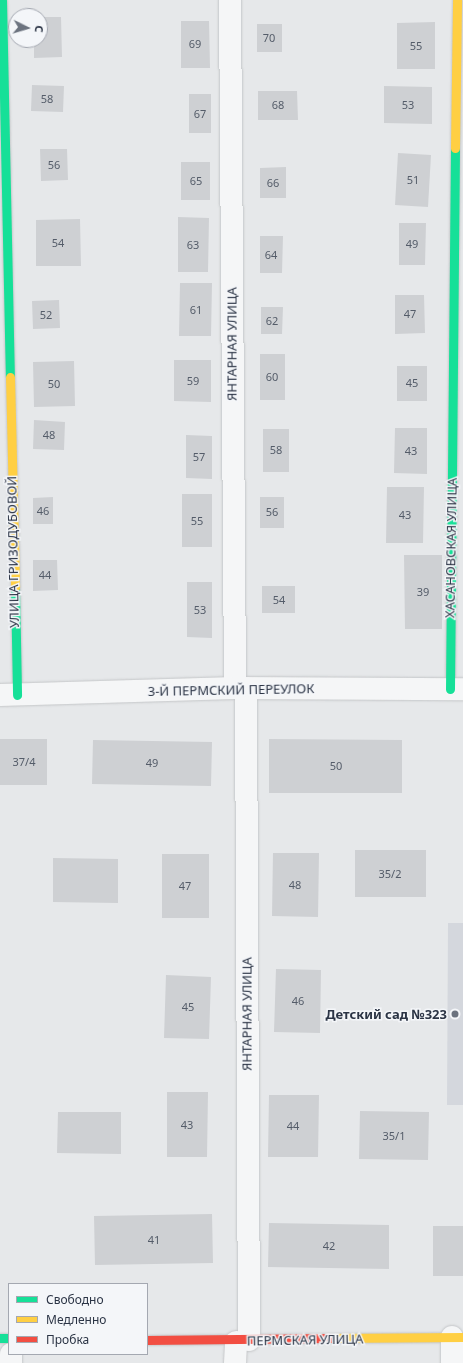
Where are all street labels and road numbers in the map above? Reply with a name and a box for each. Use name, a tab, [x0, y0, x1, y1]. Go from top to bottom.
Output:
street label: ЯНТАРНАЯ УЛИЦА	[224, 287, 240, 401]
street label: УЛИЦА ГРИЗОДУБОВОЙ	[4, 476, 22, 628]
street label: ХАСАНОВСКАЯ УЛИЦА	[442, 478, 460, 618]
street label: 3-Й ПЕРМСКИЙ ПЕРЕУЛОК	[148, 681, 314, 699]
street label: ЯНТАРНАЯ УЛИЦА	[239, 957, 255, 1071]
street label: ПЕРМСКАЯ УЛИЦА	[247, 1331, 363, 1349]

